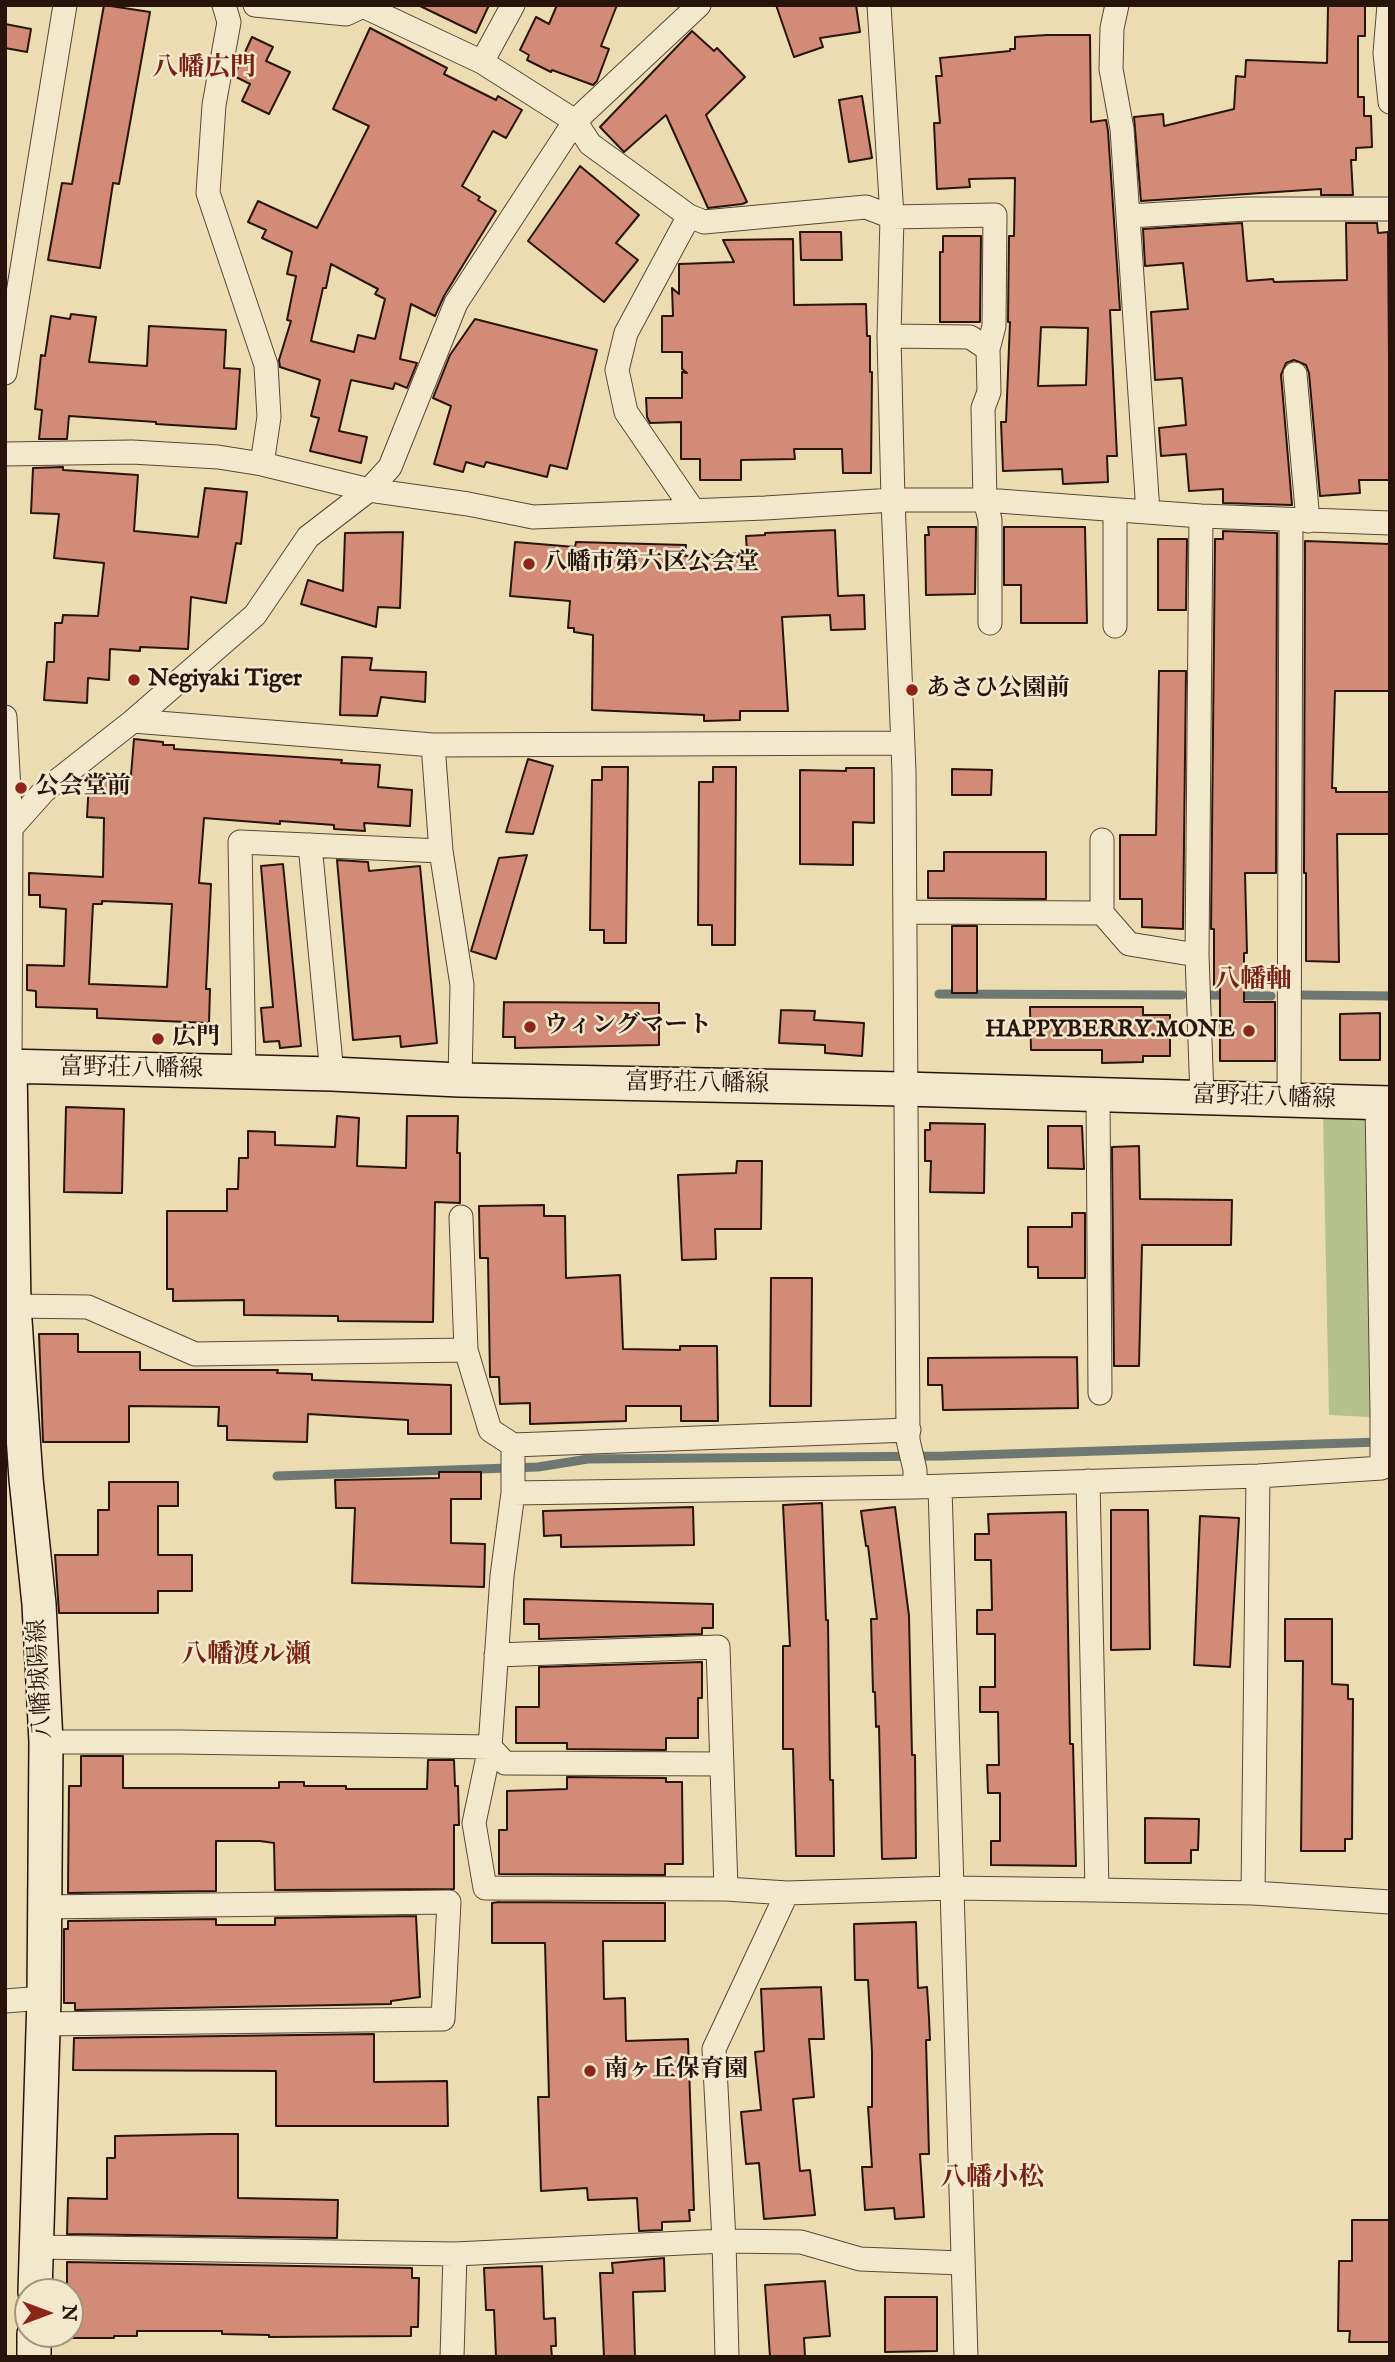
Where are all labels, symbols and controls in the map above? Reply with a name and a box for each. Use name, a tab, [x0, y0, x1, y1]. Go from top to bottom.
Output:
district label: 八幡広門	[152, 54, 256, 86]
place label: 八幡市第六区公会堂	[543, 550, 759, 578]
marker: 八幡市第六区公会堂	[521, 556, 537, 572]
place label: Negiyaki Tiger	[148, 666, 302, 694]
marker: Negiyaki Tiger	[126, 672, 142, 688]
place label: あさひ公園前	[926, 676, 1070, 704]
marker: あさひ公園前	[904, 682, 920, 698]
place label: 公会堂前	[35, 774, 131, 802]
marker: 公会堂前	[13, 780, 29, 796]
district label: 八幡軸	[1214, 966, 1292, 998]
place label: ウィングマート	[544, 1013, 712, 1041]
place label: HAPPYBERRY.MONE	[985, 1017, 1235, 1045]
marker: ウィングマート	[522, 1019, 538, 1035]
marker: HAPPYBERRY.MONE	[1241, 1023, 1257, 1039]
place label: 広門	[172, 1025, 220, 1053]
marker: 広門	[150, 1031, 166, 1047]
street label: 富野荘八幡線	[59, 1054, 203, 1086]
street label: 富野荘八幡線	[625, 1069, 769, 1101]
street label: 富野荘八幡線	[1192, 1082, 1336, 1116]
street label: 八幡城陽線	[24, 1618, 60, 1740]
district label: 八幡渡ル瀬	[181, 1641, 311, 1673]
place label: 南ヶ丘保育園	[604, 2057, 748, 2085]
marker: 南ヶ丘保育園	[582, 2063, 598, 2079]
district label: 八幡小松	[940, 2164, 1044, 2196]
north arrow	[14, 2278, 84, 2348]
text: N	[56, 2305, 80, 2321]

